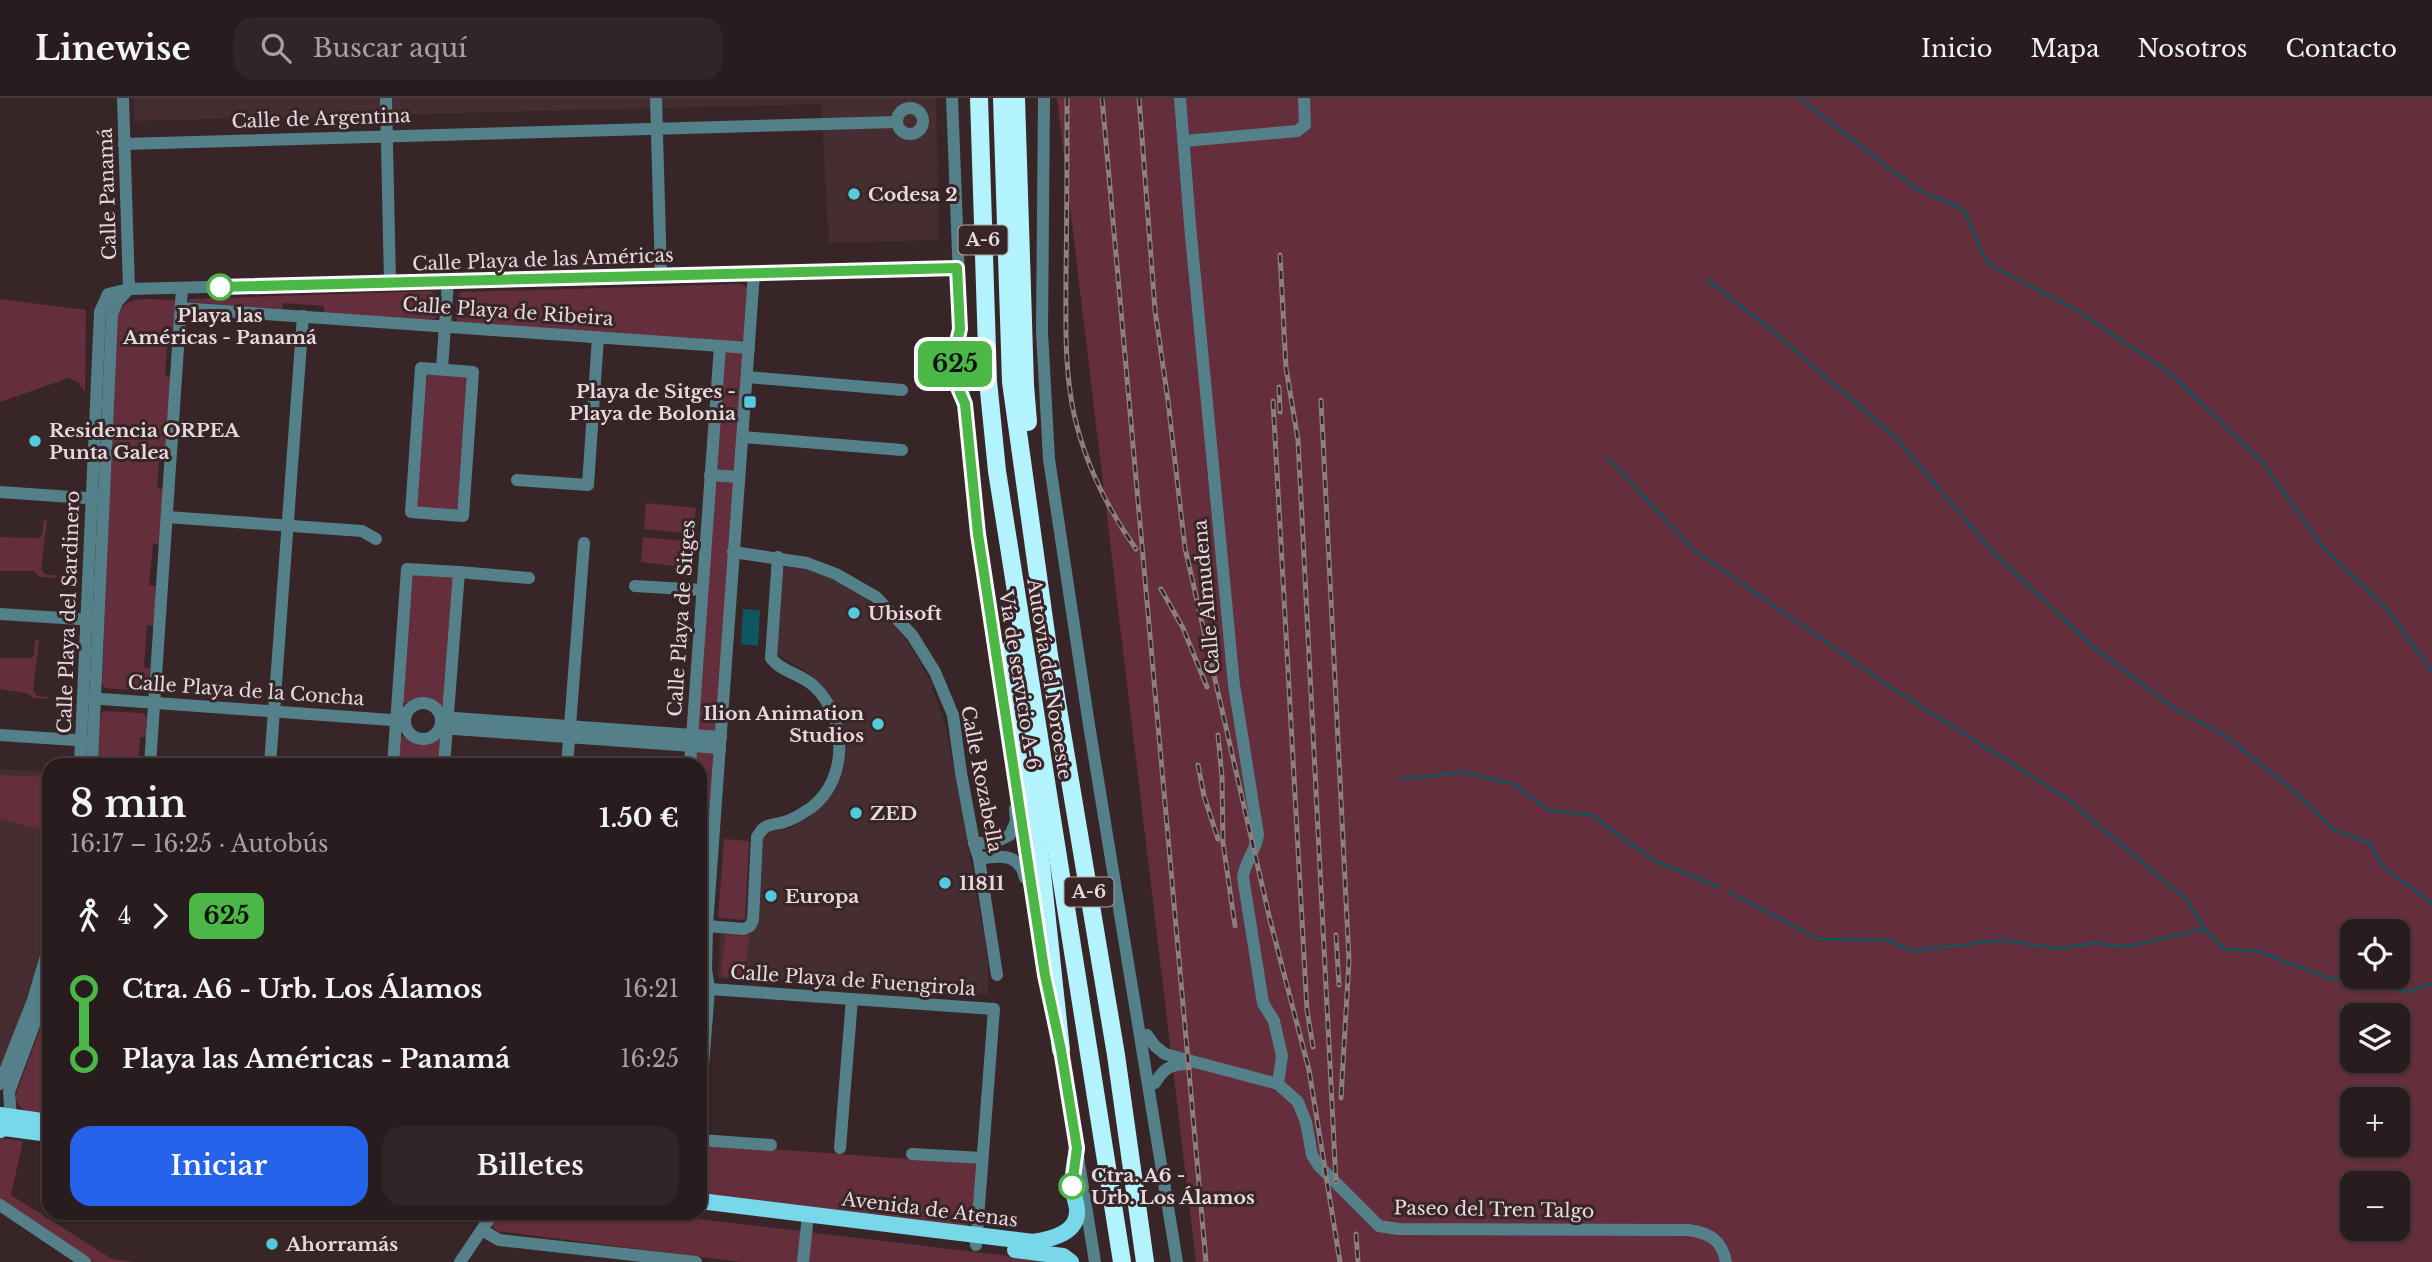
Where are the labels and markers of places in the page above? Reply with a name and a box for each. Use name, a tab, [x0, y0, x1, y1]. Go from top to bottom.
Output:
place label: Codesa 2	[868, 183, 958, 206]
marker: Codesa 2	[846, 186, 862, 202]
marker: Playa las Américas - Panamá	[207, 274, 233, 300]
place label: Playa las Américas - Panamá	[122, 304, 317, 349]
place label: Playa de Sitges - Playa de Bolonia	[569, 380, 736, 425]
marker: Playa de Sitges - Playa de Bolonia	[742, 394, 758, 410]
place label: Residencia ORPEA Punta Galea	[49, 419, 240, 464]
marker: Residencia ORPEA Punta Galea	[27, 433, 43, 449]
place label: Ubisoft	[868, 602, 943, 625]
marker: Ubisoft	[846, 605, 862, 621]
place label: Ilion Animation Studios	[703, 702, 864, 747]
marker: Ilion Animation Studios	[870, 716, 886, 732]
place label: ZED	[870, 802, 917, 825]
marker: ZED	[848, 805, 864, 821]
place label: 11811	[959, 872, 1004, 895]
marker: 11811	[937, 875, 953, 891]
place label: Europa	[785, 885, 859, 908]
marker: Europa	[763, 888, 779, 904]
place label: Ctra. A6 - Urb. Los Álamos	[1091, 1164, 1255, 1209]
marker: Ctra. A6 - Urb. Los Álamos	[1059, 1173, 1085, 1199]
place label: Ahorramás	[285, 1233, 398, 1256]
marker: Ahorramás	[264, 1236, 280, 1252]

